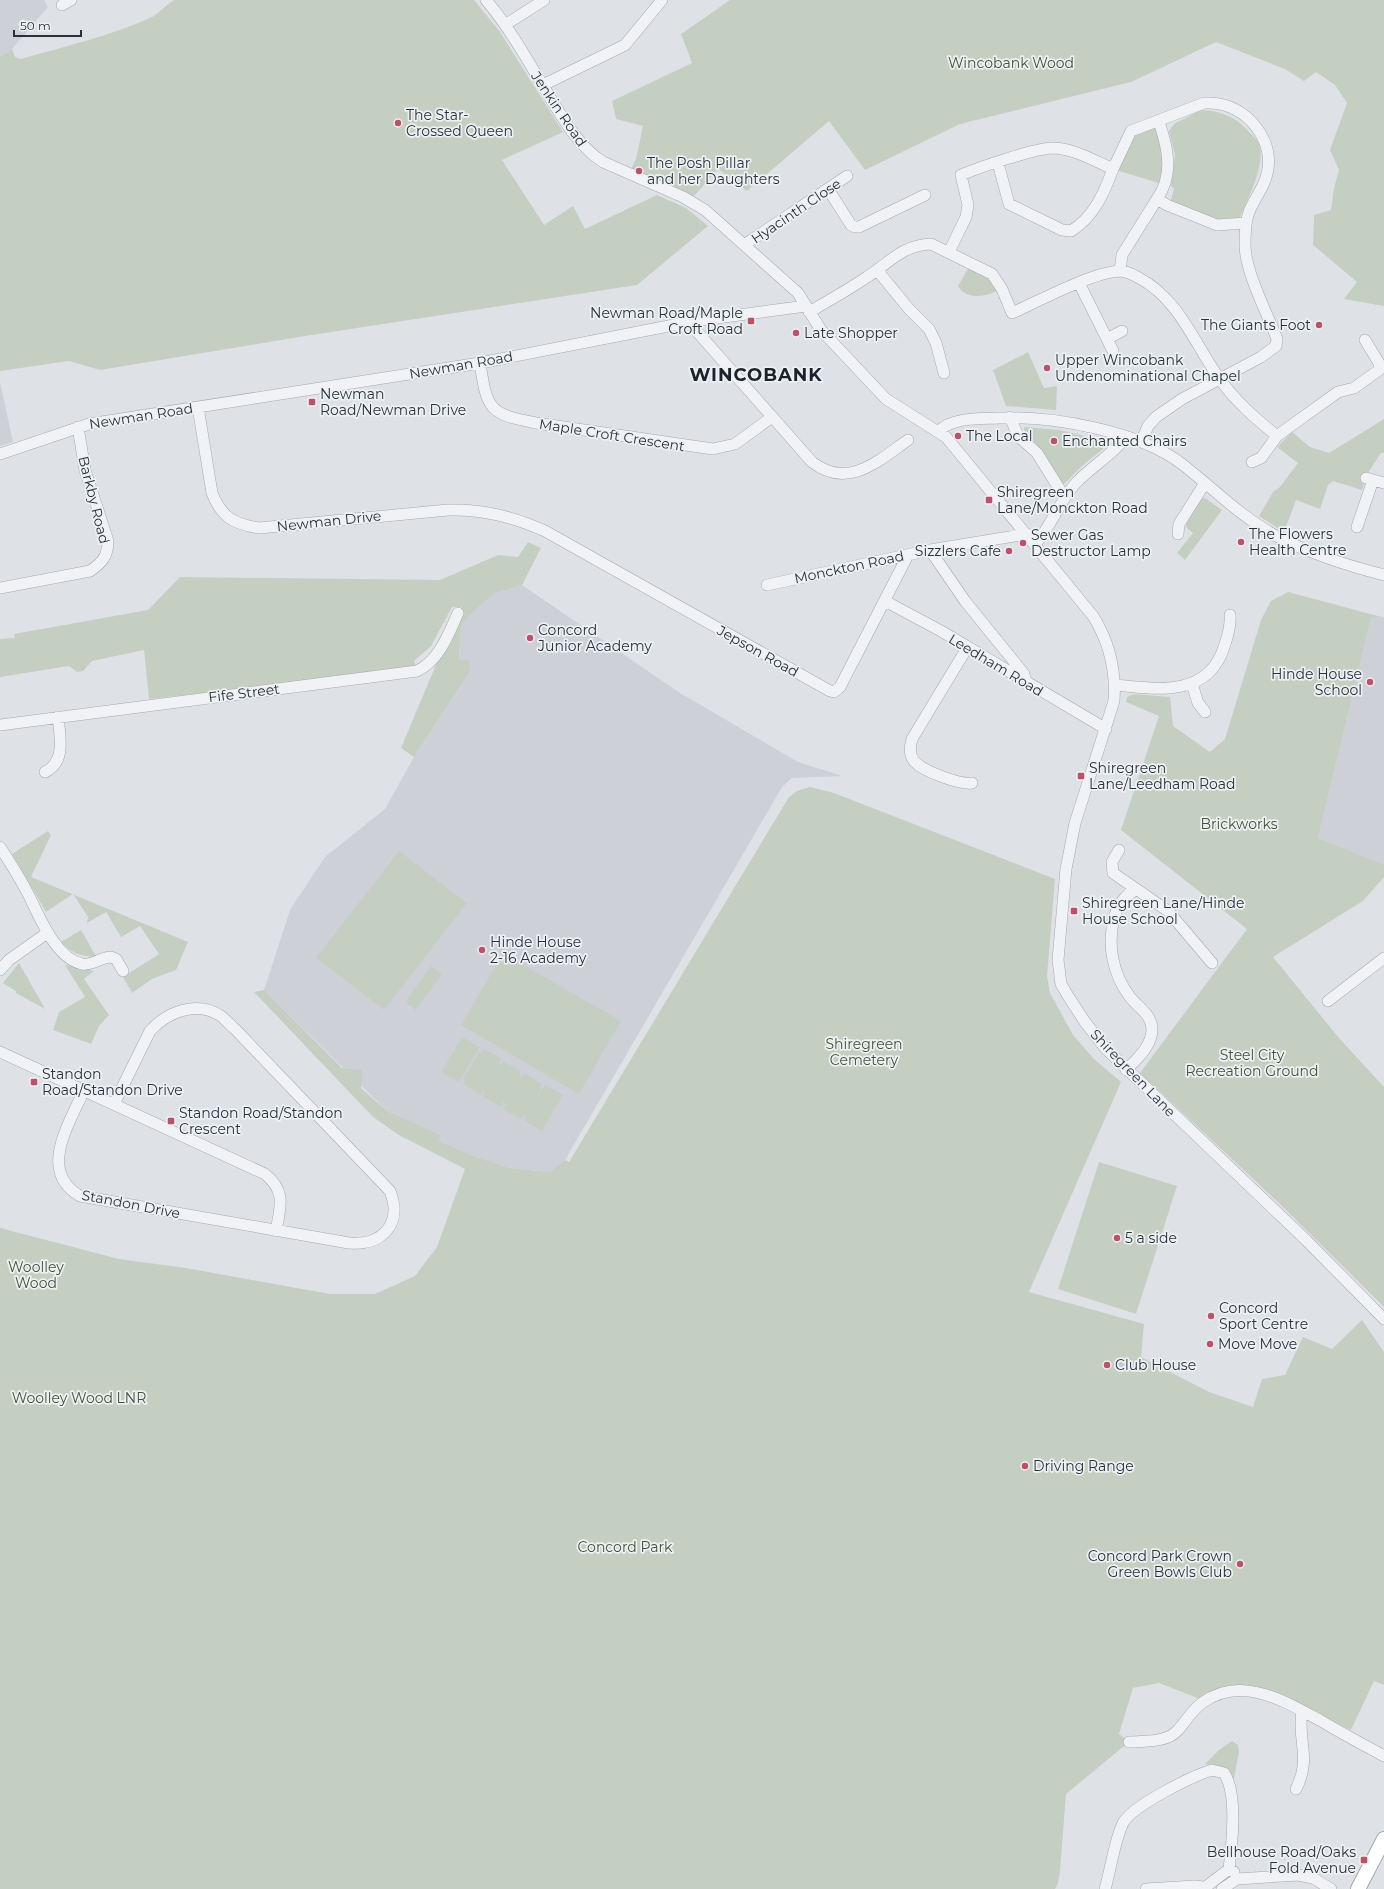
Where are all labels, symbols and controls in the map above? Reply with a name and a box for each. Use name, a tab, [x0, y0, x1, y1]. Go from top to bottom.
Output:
scale bar	[14, 12, 81, 38]
text: 50 m	[20, 18, 51, 33]
park label: Wincobank Wood	[948, 54, 1074, 72]
street label: Jenkin Road	[527, 67, 591, 150]
place label: The Star- Crossed Queen	[406, 106, 513, 140]
marker: The Star- Crossed Queen	[393, 118, 403, 128]
place label: The Posh Pillar and her Daughters	[647, 154, 780, 188]
marker: The Posh Pillar and her Daughters	[634, 166, 644, 176]
street label: Hyacinth Close	[748, 174, 844, 248]
place label: Newman Road/Maple Croft Road	[590, 304, 743, 338]
marker: Newman Road/Maple Croft Road	[746, 316, 756, 326]
place label: The Giants Foot	[1201, 316, 1311, 334]
marker: The Giants Foot	[1314, 320, 1324, 330]
place label: Late Shopper	[804, 324, 898, 342]
marker: Late Shopper	[791, 328, 801, 338]
street label: Newman Road	[408, 347, 514, 383]
place label: Upper Wincobank Undenominational Chapel	[1055, 351, 1241, 385]
marker: Upper Wincobank Undenominational Chapel	[1042, 363, 1052, 373]
district label: WINCOBANK	[689, 364, 823, 386]
place label: Newman Road/Newman Drive	[320, 385, 466, 419]
marker: Newman Road/Newman Drive	[307, 397, 317, 407]
street label: Newman Road	[88, 399, 194, 433]
street label: Maple Croft Crescent	[538, 415, 686, 455]
place label: The Local	[966, 427, 1032, 445]
marker: The Local	[953, 431, 963, 441]
place label: Enchanted Chairs	[1062, 432, 1187, 450]
marker: Enchanted Chairs	[1049, 436, 1059, 446]
street label: Barkby Road	[74, 454, 114, 546]
place label: Shiregreen Lane/Monckton Road	[997, 483, 1148, 517]
marker: Shiregreen Lane/Monckton Road	[984, 495, 994, 505]
street label: Newman Drive	[276, 507, 382, 535]
place label: The Flowers Health Centre	[1249, 525, 1346, 559]
place label: Sewer Gas Destructor Lamp	[1031, 526, 1151, 560]
marker: The Flowers Health Centre	[1236, 537, 1246, 547]
marker: Sewer Gas Destructor Lamp	[1018, 538, 1028, 548]
place label: Sizzlers Cafe	[915, 542, 1001, 560]
marker: Sizzlers Cafe	[1004, 546, 1014, 556]
street label: Monckton Road	[792, 547, 906, 587]
place label: Concord Junior Academy	[537, 621, 652, 655]
street label: Jepson Road	[713, 621, 802, 681]
street label: Leedham Road	[945, 630, 1047, 700]
marker: Concord Junior Academy	[525, 633, 535, 643]
place label: Hinde House School	[1271, 665, 1362, 699]
marker: Hinde House School	[1365, 677, 1375, 687]
street label: Fife Street	[207, 680, 281, 706]
place label: Shiregreen Lane/Leedham Road	[1089, 759, 1236, 793]
marker: Shiregreen Lane/Leedham Road	[1076, 771, 1086, 781]
park label: Brickworks	[1201, 815, 1278, 833]
place label: Shiregreen Lane/Hinde House School	[1082, 894, 1244, 928]
marker: Shiregreen Lane/Hinde House School	[1069, 906, 1079, 916]
place label: Hinde House 2-16 Academy	[490, 933, 587, 967]
marker: Hinde House 2-16 Academy	[477, 945, 487, 955]
street label: Shiregreen Lane	[1087, 1025, 1179, 1121]
park label: Shiregreen Cemetery	[825, 1035, 903, 1069]
park label: Steel City Recreation Ground	[1185, 1046, 1319, 1080]
place label: Standon Road/Standon Drive	[42, 1065, 183, 1099]
marker: Standon Road/Standon Drive	[29, 1077, 39, 1087]
place label: Standon Road/Standon Crescent	[179, 1104, 343, 1138]
marker: Standon Road/Standon Crescent	[166, 1116, 176, 1126]
street label: Standon Drive	[80, 1186, 182, 1222]
place label: 5 a side	[1125, 1229, 1177, 1247]
marker: 5 a side	[1112, 1233, 1122, 1243]
park label: Woolley Wood	[8, 1258, 64, 1292]
place label: Concord Sport Centre	[1219, 1299, 1308, 1333]
marker: Concord Sport Centre	[1206, 1311, 1216, 1321]
place label: Move Move	[1218, 1335, 1297, 1353]
marker: Move Move	[1205, 1339, 1215, 1349]
place label: Club House	[1115, 1356, 1196, 1374]
marker: Club House	[1102, 1360, 1112, 1370]
park label: Woolley Wood LNR	[12, 1389, 146, 1407]
place label: Driving Range	[1033, 1457, 1134, 1475]
marker: Driving Range	[1020, 1461, 1030, 1471]
park label: Concord Park	[578, 1538, 673, 1556]
place label: Concord Park Crown Green Bowls Club	[1088, 1547, 1232, 1581]
marker: Concord Park Crown Green Bowls Club	[1235, 1559, 1245, 1569]
place label: Bellhouse Road/Oaks Fold Avenue	[1207, 1843, 1356, 1877]
marker: Bellhouse Road/Oaks Fold Avenue	[1359, 1855, 1369, 1865]

